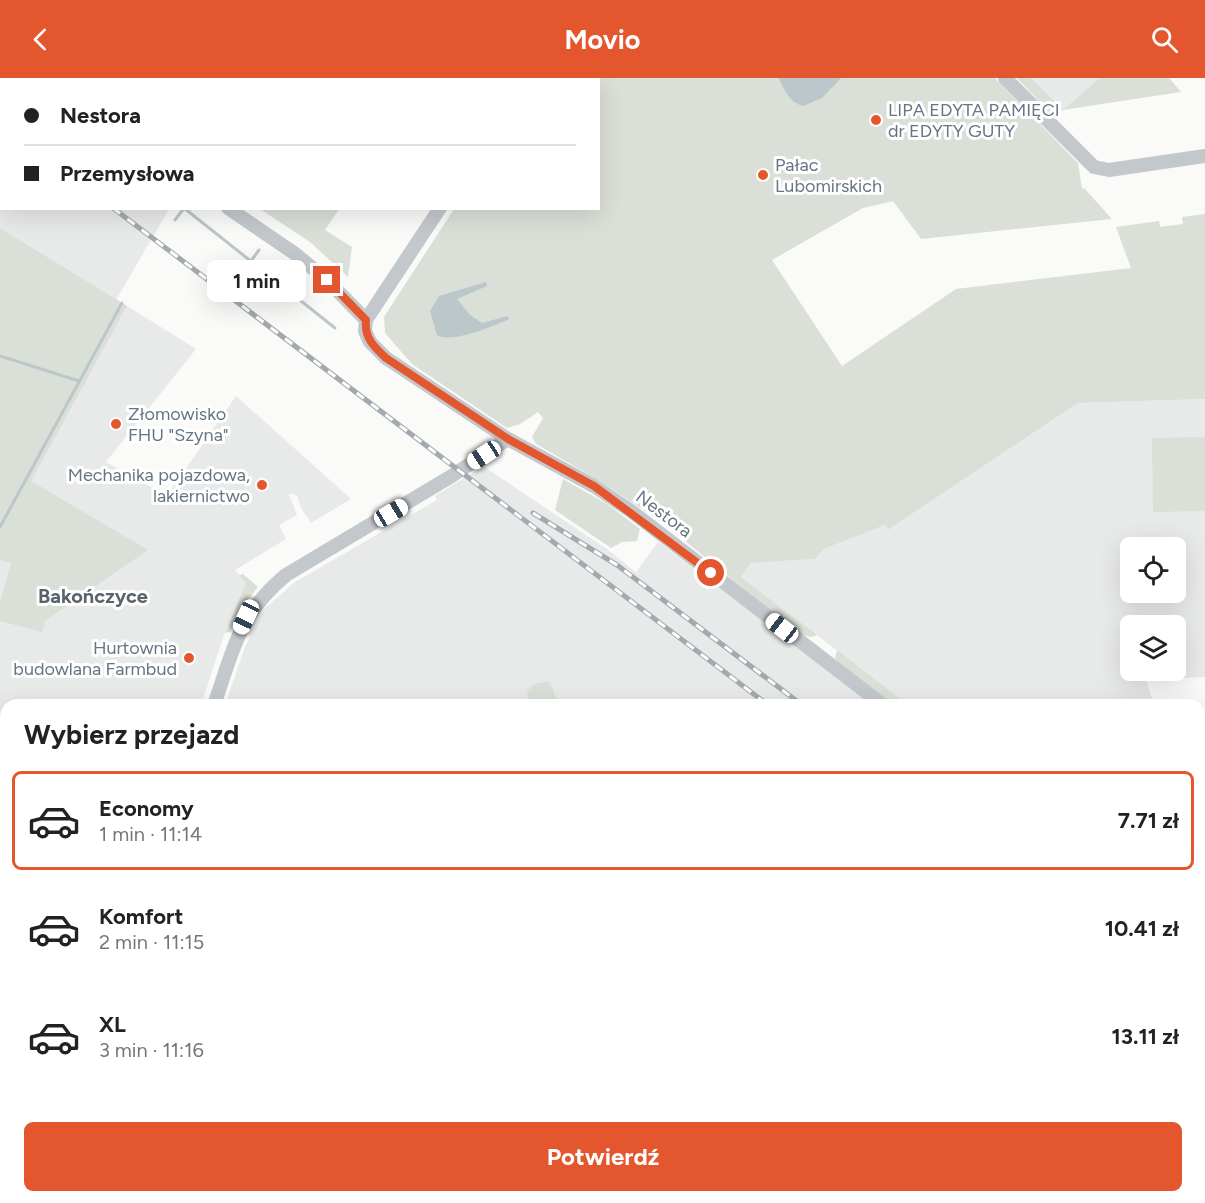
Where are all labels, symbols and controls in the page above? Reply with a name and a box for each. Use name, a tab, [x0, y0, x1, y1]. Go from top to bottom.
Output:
icon: back	[24, 23, 57, 56]
text: Movio	[564, 23, 641, 56]
icon: search	[1148, 23, 1181, 56]
place label: LIPA EDYTA PAMIĘCI dr EDYTY GUTY	[888, 99, 1060, 142]
text: Nestora	[60, 102, 141, 129]
marker: LIPA EDYTA PAMIĘCI dr EDYTY GUTY	[869, 113, 883, 127]
place label: Pałac Lubomirskich	[775, 154, 882, 197]
text: Przemysłowa	[60, 160, 194, 187]
marker: Pałac Lubomirskich	[756, 168, 770, 182]
callout: 1 min	[207, 259, 306, 301]
route end	[313, 266, 340, 293]
text: 1 min	[233, 269, 280, 293]
place label: Złomowisko FHU "Szyna"	[128, 403, 229, 446]
marker: Złomowisko FHU "Szyna"	[109, 417, 123, 431]
car	[464, 438, 504, 472]
place label: Mechanika pojazdowa, lakiernictwo	[68, 464, 250, 507]
marker: Mechanika pojazdowa, lakiernictwo	[255, 478, 269, 492]
street label: Nestora	[632, 486, 696, 542]
car	[371, 496, 411, 530]
map controls	[1120, 537, 1186, 681]
button: locate	[1120, 537, 1186, 603]
route start	[697, 559, 724, 586]
district label: Bakończyce	[38, 584, 148, 608]
car	[230, 597, 262, 637]
car	[762, 610, 802, 646]
button: layers	[1120, 615, 1186, 681]
place label: Hurtownia budowlana Farmbud	[13, 637, 177, 680]
marker: Hurtownia budowlana Farmbud	[182, 651, 196, 665]
text: Wybierz przejazd	[24, 718, 239, 751]
icon: car	[27, 794, 81, 848]
text: Economy	[99, 795, 194, 822]
text: 7.71 zł	[1118, 807, 1179, 834]
text: 1 min · 11:14	[99, 822, 202, 846]
icon: car	[27, 902, 81, 956]
text: Komfort	[99, 903, 183, 930]
text: 10.41 zł	[1105, 915, 1179, 942]
text: 2 min · 11:15	[99, 930, 204, 954]
icon: car	[27, 1010, 81, 1064]
text: XL	[99, 1011, 126, 1038]
text: 13.11 zł	[1111, 1023, 1179, 1050]
text: 3 min · 11:16	[99, 1038, 204, 1062]
button: Potwierdź	[24, 1122, 1182, 1191]

